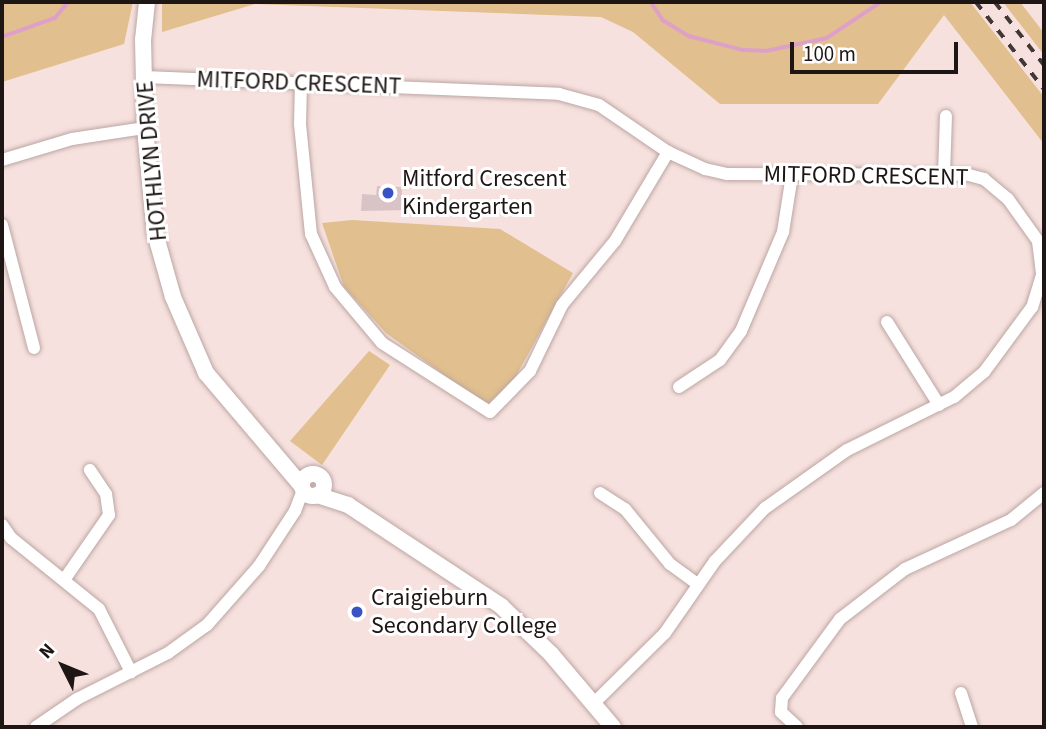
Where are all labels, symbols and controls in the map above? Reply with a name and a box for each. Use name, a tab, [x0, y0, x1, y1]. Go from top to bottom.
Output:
scale bar	[794, 28, 962, 72]
text: 100 m	[803, 39, 856, 69]
street label: MITFORD CRESCENT	[196, 65, 402, 101]
street label: HOTHLYN DRIVE	[131, 80, 173, 242]
street label: MITFORD CRESCENT	[763, 160, 969, 192]
place label: Mitford Crescent Kindergarten	[402, 165, 567, 221]
marker: Mitford Crescent Kindergarten	[380, 185, 396, 201]
place label: Craigieburn Secondary College	[371, 584, 557, 640]
marker: Craigieburn Secondary College	[349, 604, 365, 620]
north arrow	[28, 631, 98, 701]
text: N	[33, 638, 61, 665]

